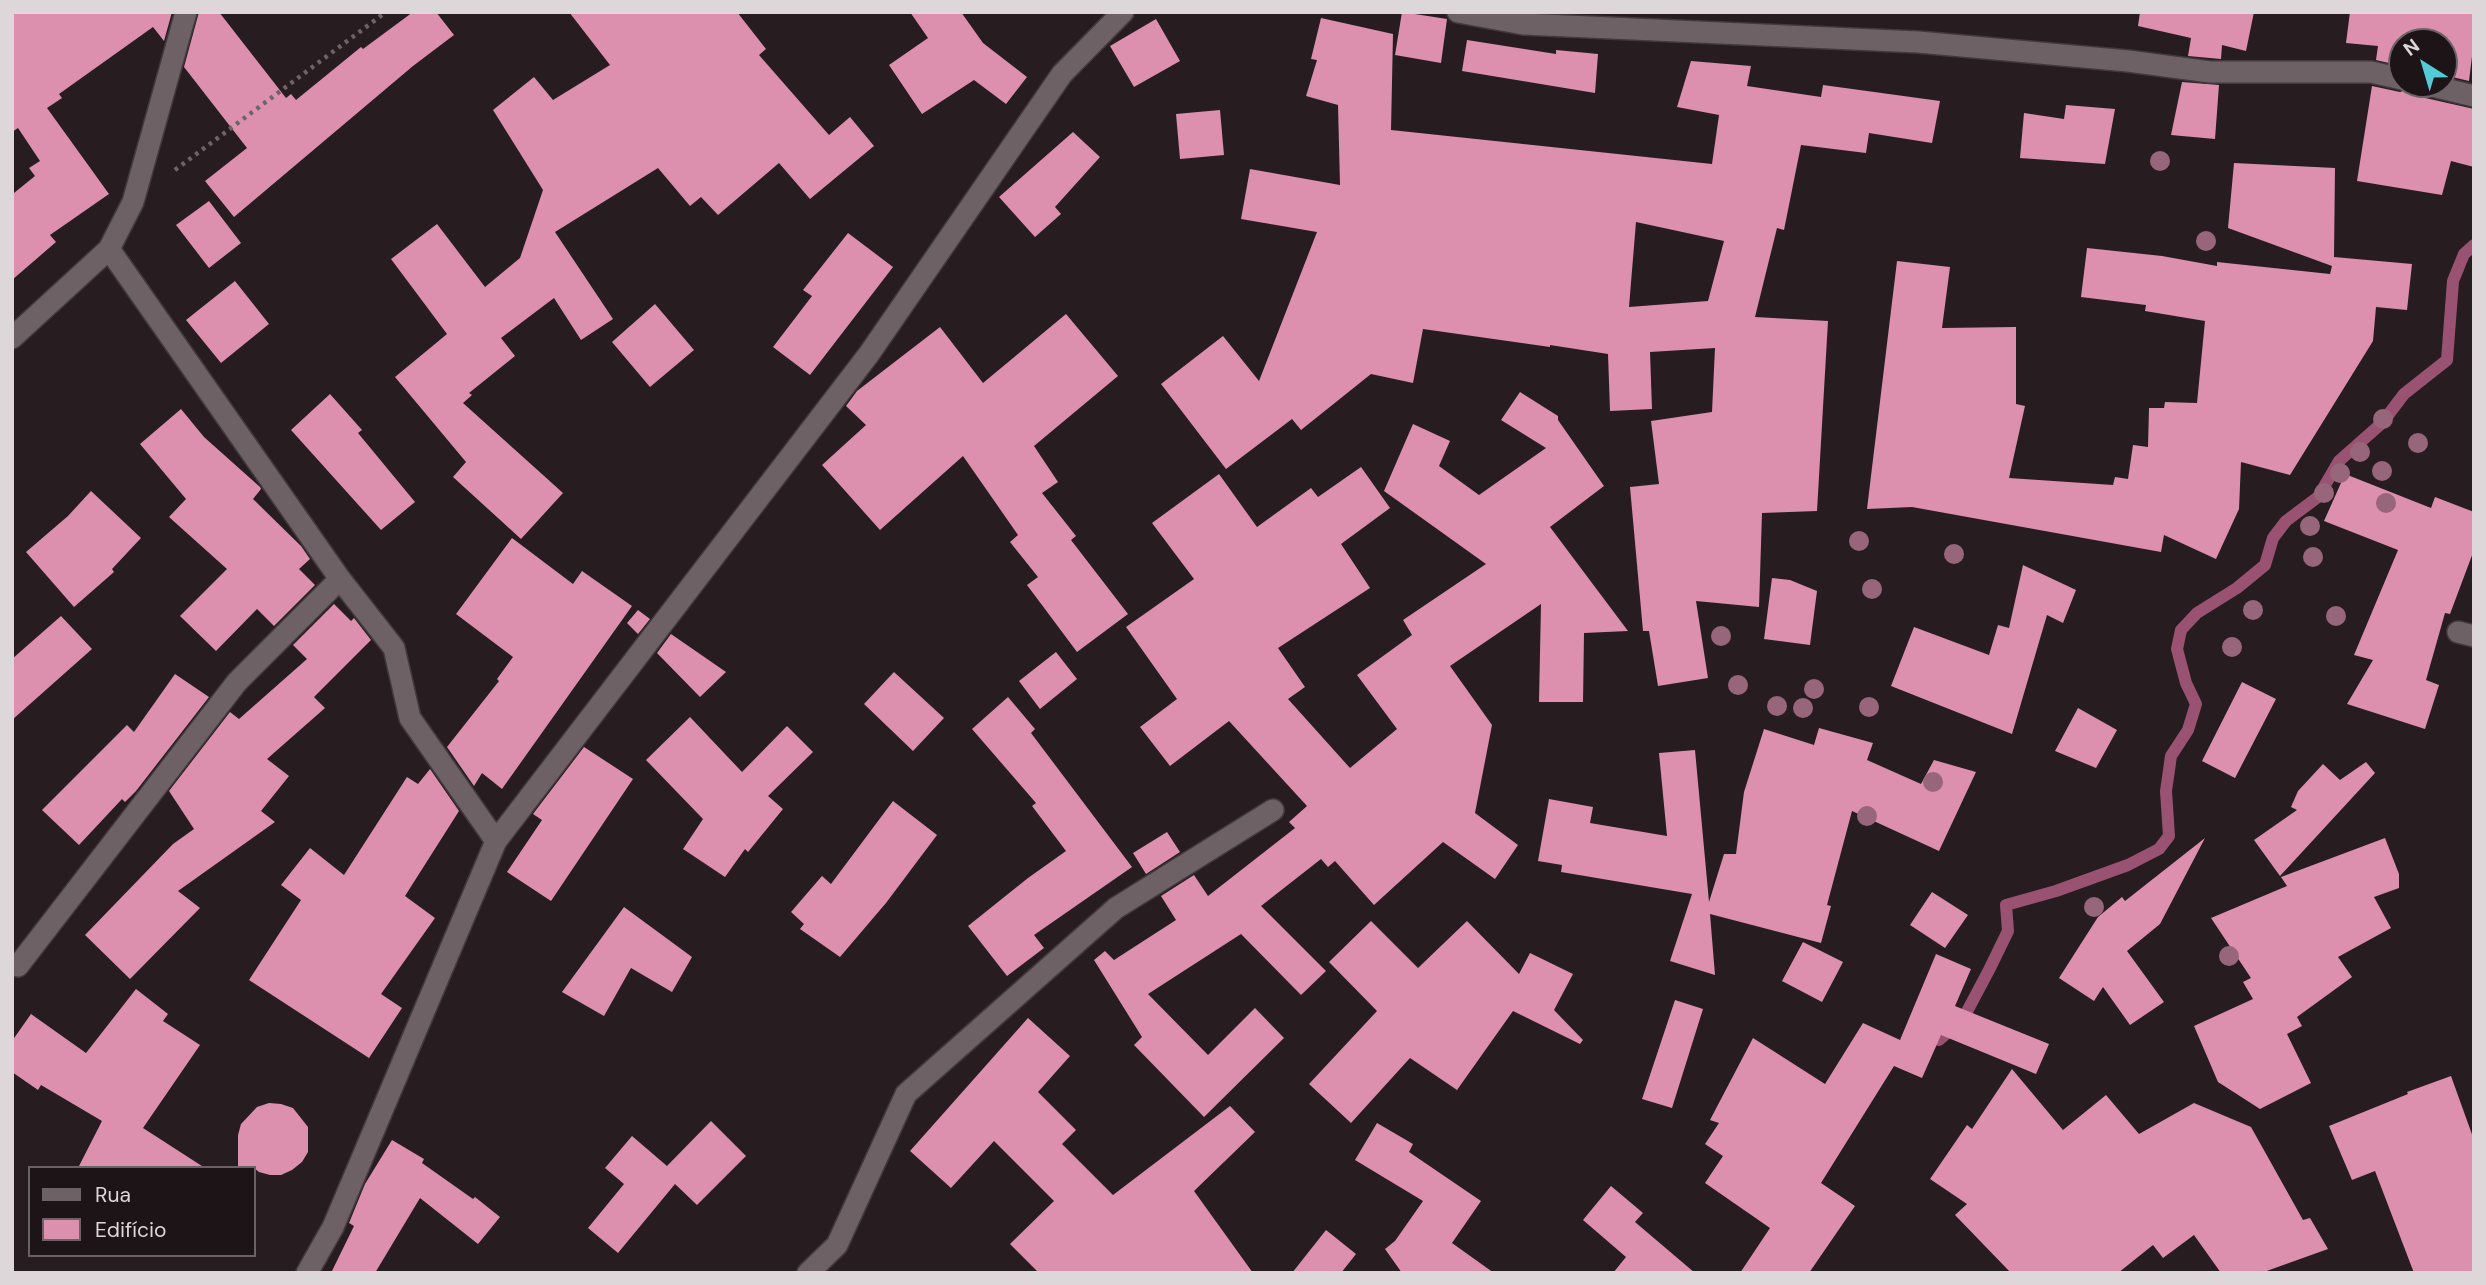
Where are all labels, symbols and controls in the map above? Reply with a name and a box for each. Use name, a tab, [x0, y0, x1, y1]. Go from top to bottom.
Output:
north arrow	[2388, 28, 2458, 98]
text: N	[2398, 33, 2424, 62]
legend	[28, 1166, 256, 1257]
text: Rua	[95, 1181, 131, 1209]
text: Edifício	[95, 1216, 166, 1244]

